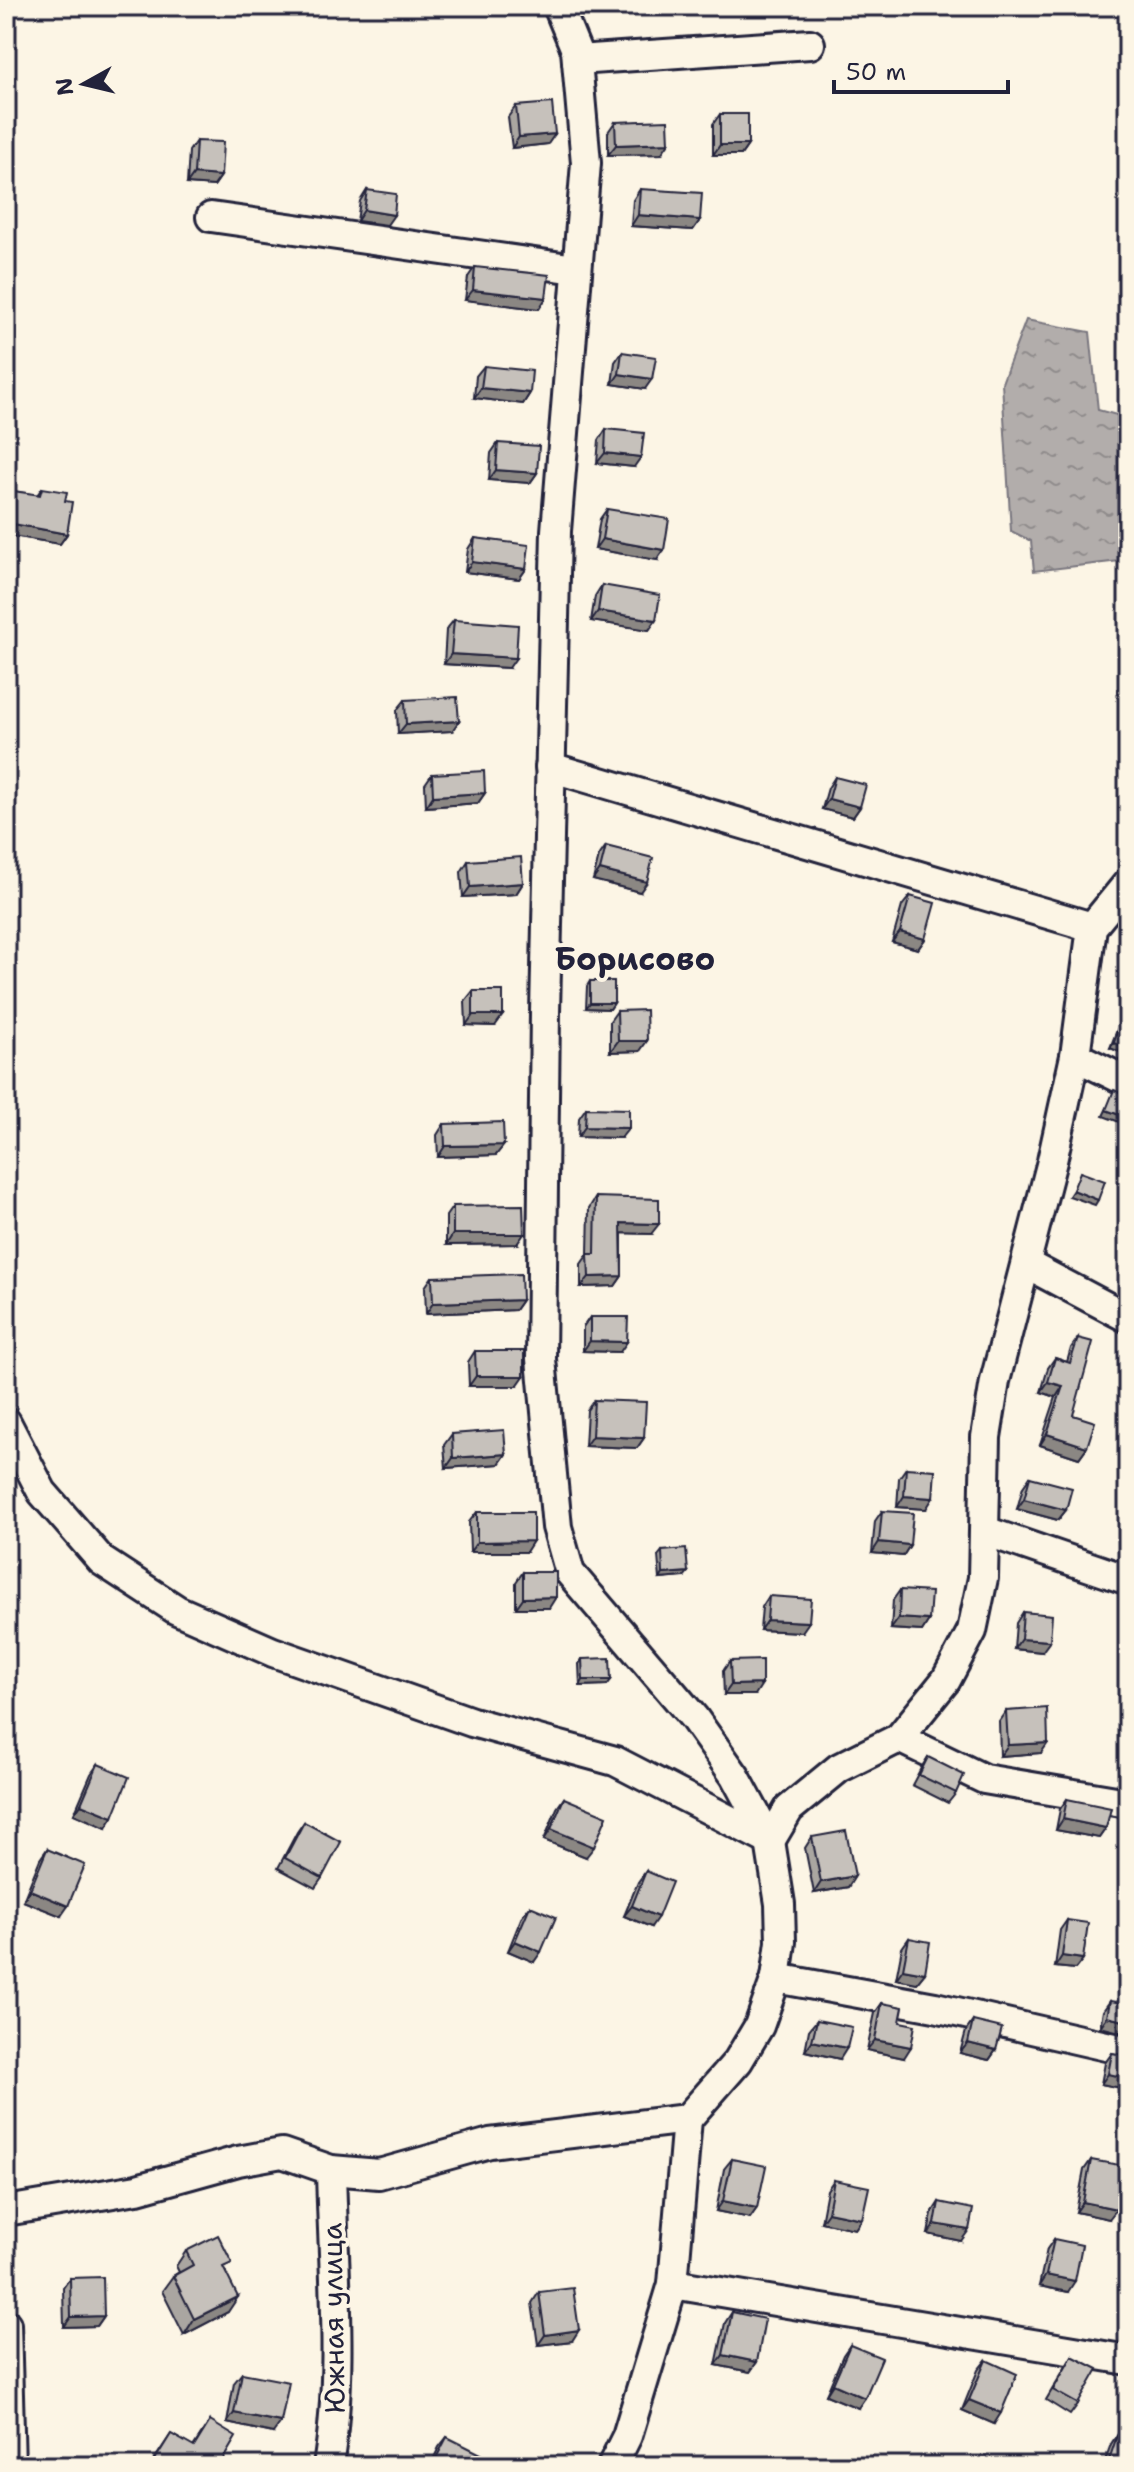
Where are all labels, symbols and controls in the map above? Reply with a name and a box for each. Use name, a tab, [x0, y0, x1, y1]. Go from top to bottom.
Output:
north arrow	[44, 44, 124, 124]
scale bar	[834, 44, 1008, 94]
text: 50 m	[846, 56, 906, 88]
text: N	[49, 76, 80, 97]
district label: Борисово	[555, 937, 715, 980]
street label: Южная улица	[312, 2222, 354, 2414]

